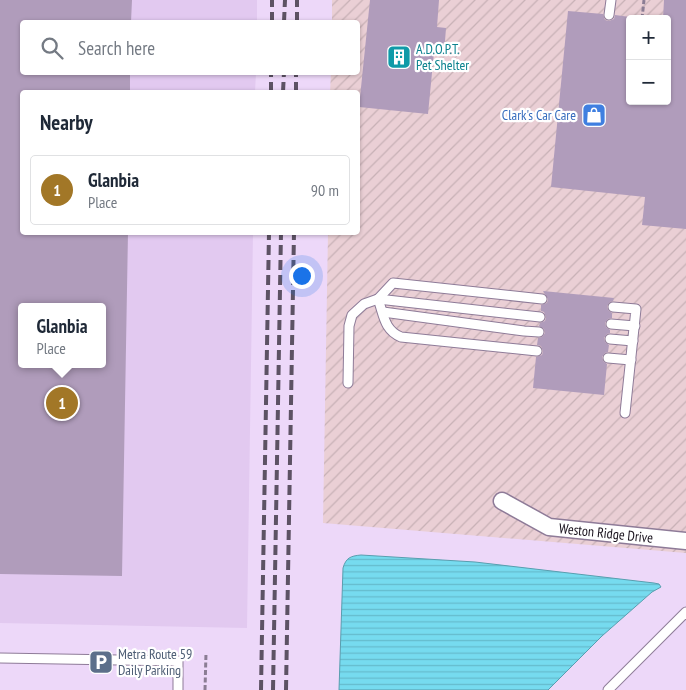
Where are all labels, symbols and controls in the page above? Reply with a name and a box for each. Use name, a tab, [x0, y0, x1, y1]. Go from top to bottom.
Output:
map controls	[626, 15, 671, 105]
button: +	[626, 15, 671, 60]
search box	[20, 20, 360, 75]
icon: search	[38, 34, 66, 62]
text: Search here	[78, 36, 155, 60]
place label: A.D.O.P.T. Pet Shelter	[416, 40, 469, 74]
building icon: A.D.O.P.T. Pet Shelter	[386, 44, 412, 70]
button: −	[626, 60, 671, 105]
shop icon: Clark's Car Care	[581, 102, 607, 128]
place label: Clark's Car Care	[502, 106, 576, 124]
text: Nearby	[40, 109, 93, 136]
text: Glanbia	[88, 168, 139, 192]
text: 1	[53, 180, 61, 200]
text: 90 m	[311, 180, 339, 200]
text: Place	[88, 192, 117, 212]
your location	[289, 263, 315, 289]
popup	[18, 303, 106, 368]
text: Glanbia	[36, 314, 88, 338]
text: Place	[36, 338, 66, 358]
pin: 1	[46, 384, 78, 422]
street label: Weston Ridge Drive	[558, 519, 654, 547]
place label: Metra Route 59 Daily Parking	[118, 645, 192, 679]
parking icon: Metra Route 59 Daily Parking	[88, 649, 114, 675]

